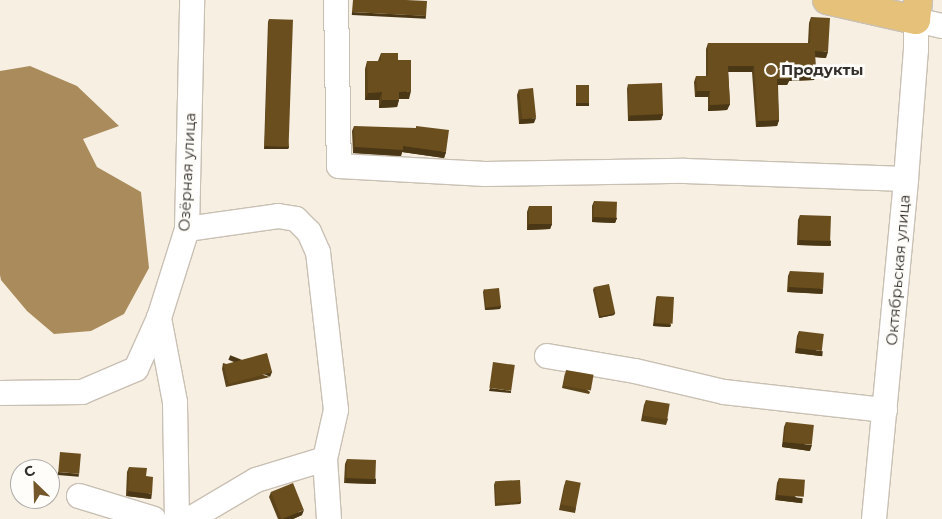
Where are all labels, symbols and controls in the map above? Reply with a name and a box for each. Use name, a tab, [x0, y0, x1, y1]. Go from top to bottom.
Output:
place label: Продукты	[781, 61, 863, 79]
marker: Продукты	[765, 64, 777, 76]
street label: Озёрная улица	[175, 112, 199, 232]
street label: Октябрьская улица	[882, 194, 914, 346]
north arrow	[10, 459, 60, 509]
text: С	[21, 461, 38, 482]

